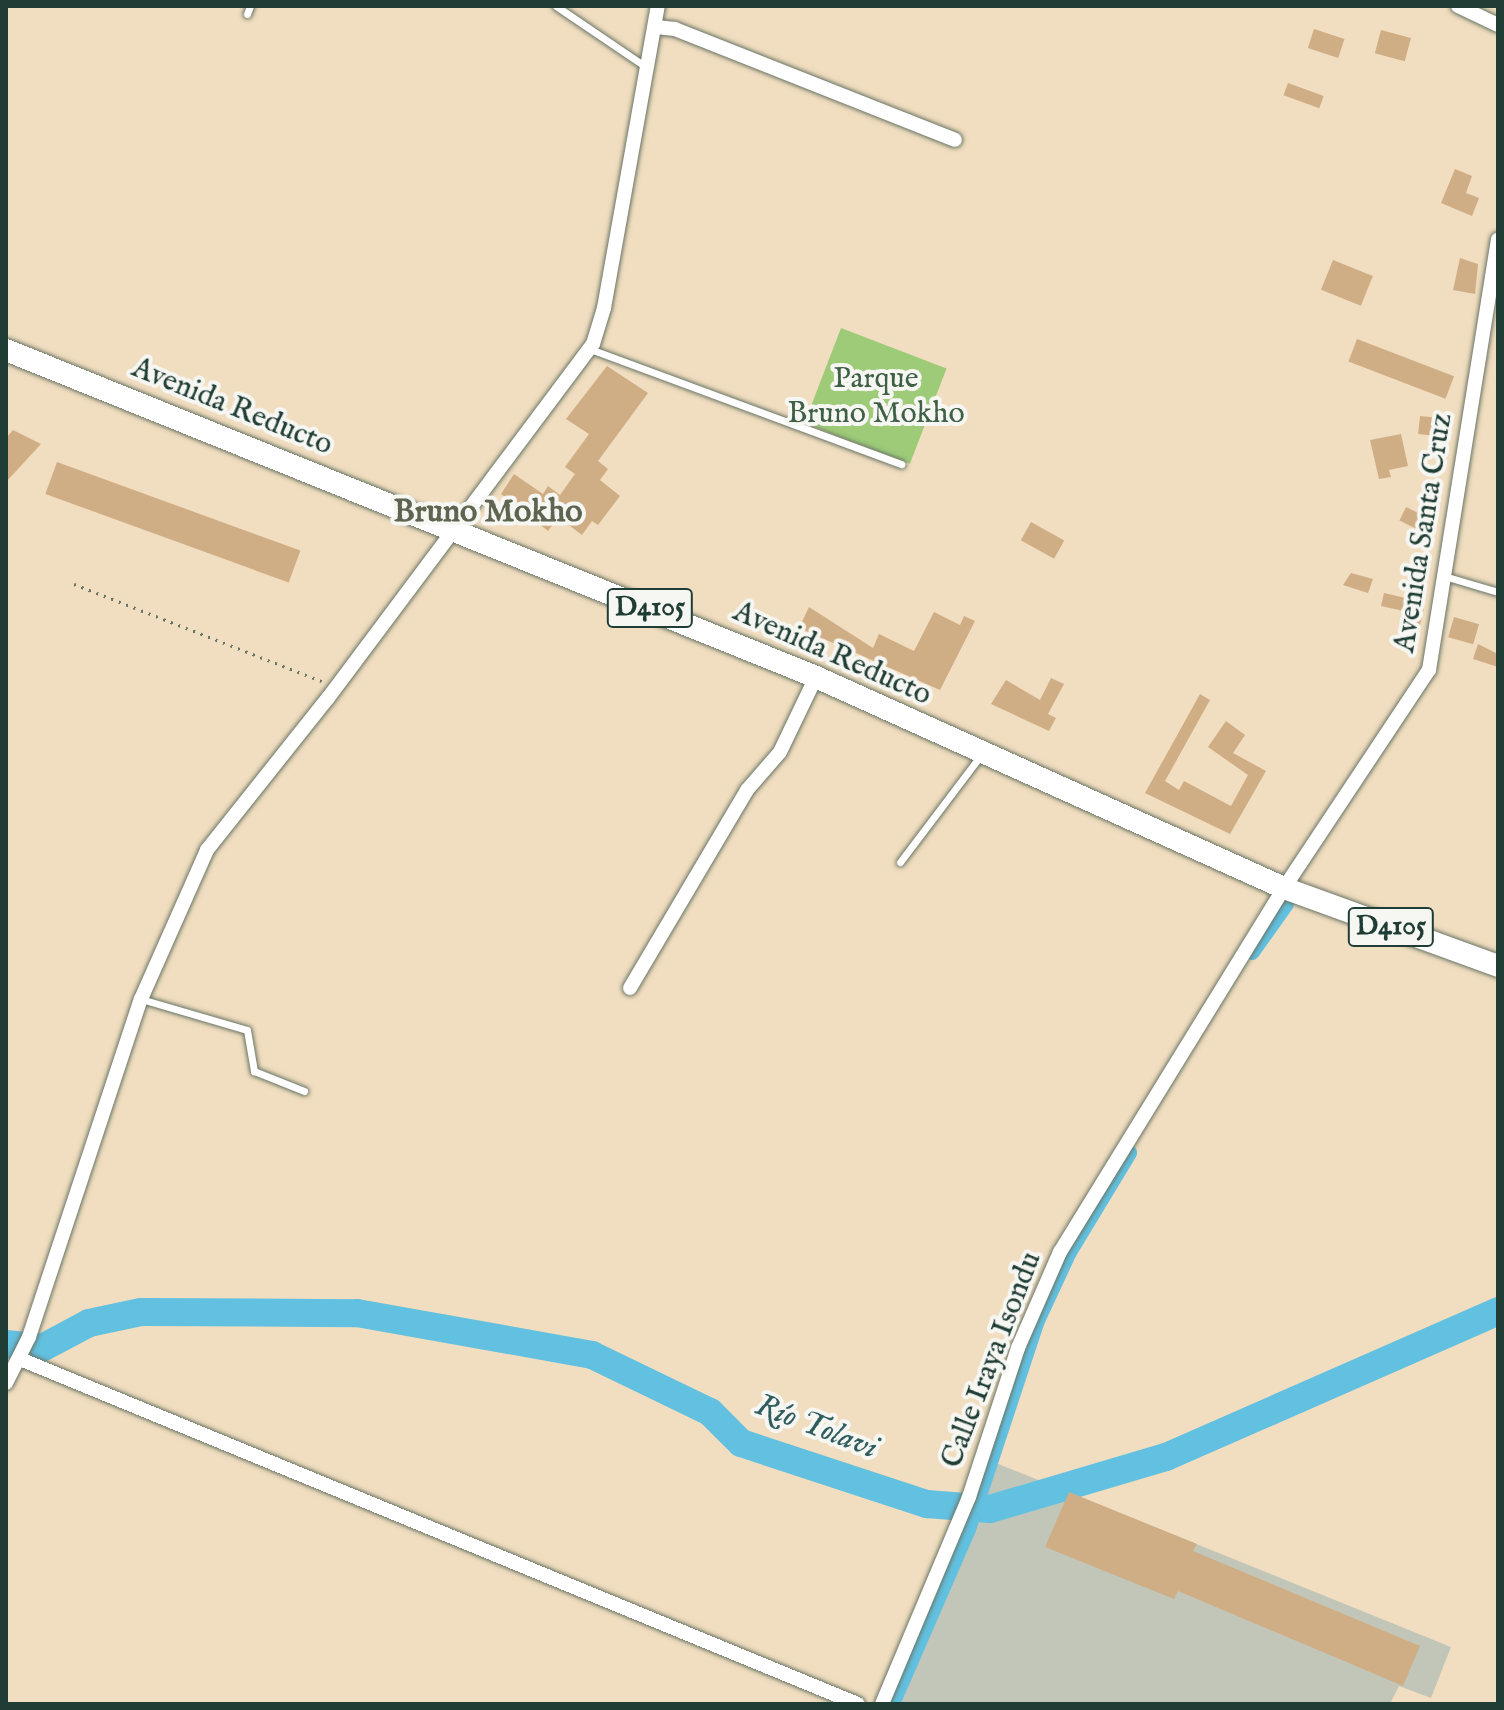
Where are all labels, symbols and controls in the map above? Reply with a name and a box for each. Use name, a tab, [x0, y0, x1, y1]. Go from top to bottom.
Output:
street label: Avenida Reducto	[126, 350, 338, 464]
park label: Parque Bruno Mokho	[787, 361, 965, 432]
street label: Avenida Santa Cruz	[1387, 411, 1461, 655]
district label: Bruno Mokho	[394, 494, 582, 532]
road number: D4105	[606, 584, 694, 632]
street label: Avenida Reducto	[727, 594, 937, 714]
road number: D4105	[1347, 903, 1435, 951]
street label: Calle Iraya Isondu	[934, 1247, 1050, 1473]
water label: Río Tolavi	[750, 1387, 882, 1469]

